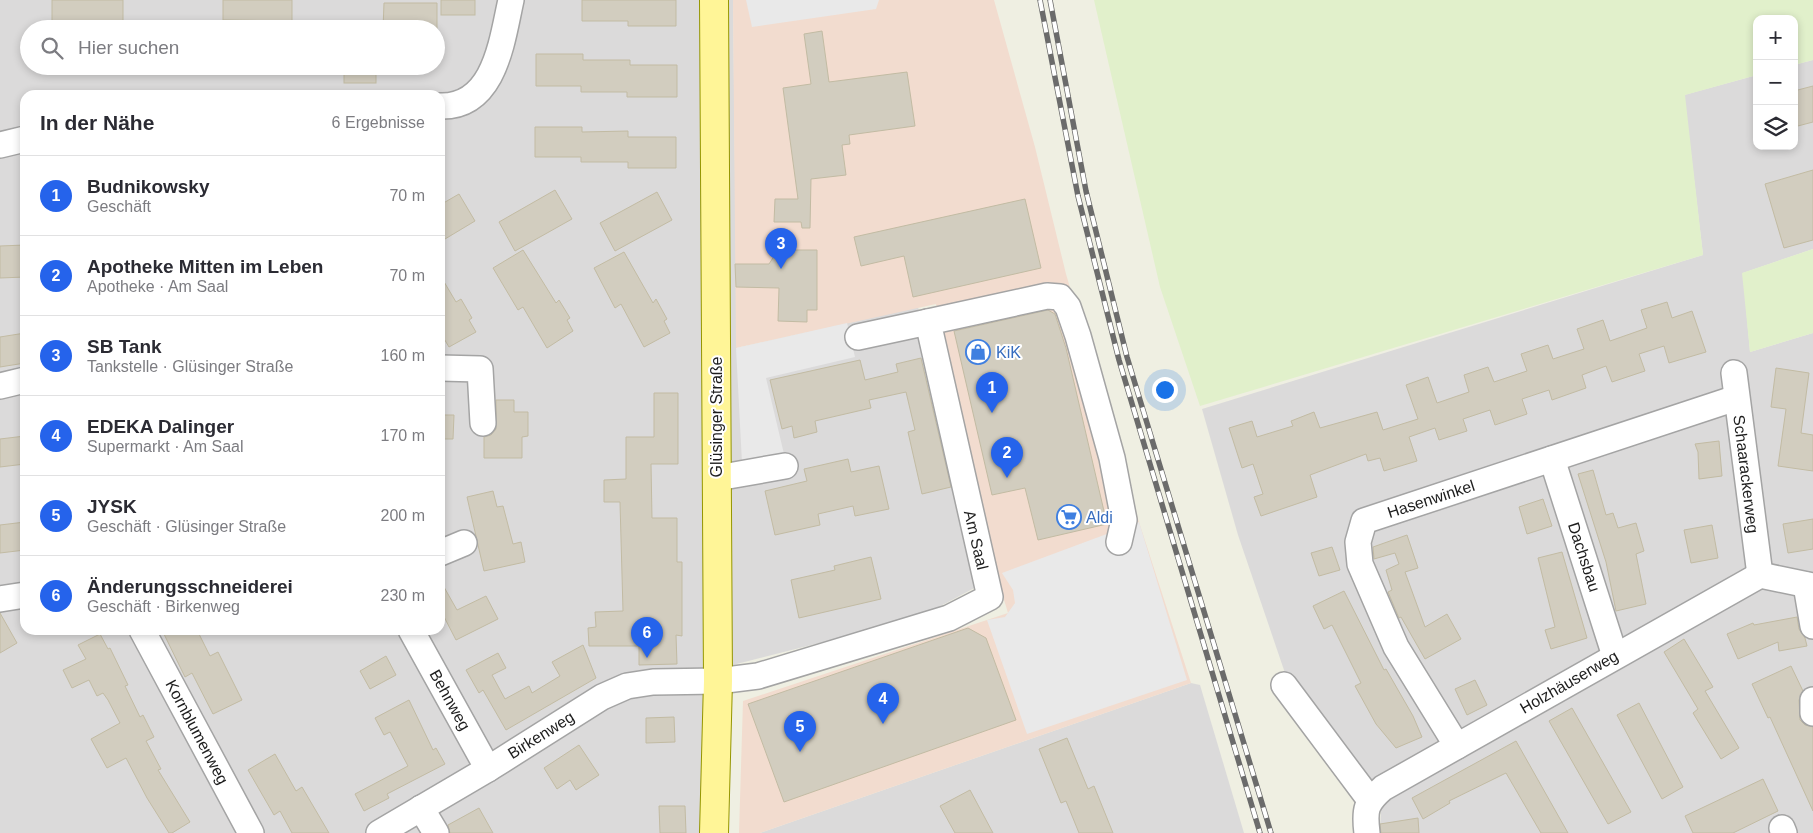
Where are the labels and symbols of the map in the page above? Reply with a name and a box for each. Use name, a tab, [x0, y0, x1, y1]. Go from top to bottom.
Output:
pin: 3	[765, 228, 797, 269]
shop icon: KiK	[965, 339, 991, 365]
place label: KiK	[996, 344, 1021, 361]
street label: Glüsinger Straße	[708, 356, 725, 477]
pin: 1	[976, 372, 1008, 413]
your location	[1152, 377, 1178, 403]
street label: Schaarackerweg	[1730, 414, 1762, 534]
pin: 2	[991, 437, 1023, 478]
street label: Hasenwinkel	[1385, 477, 1477, 521]
supermarket icon: Aldi	[1056, 504, 1082, 530]
street label: Am Saal	[961, 509, 991, 571]
place label: Aldi	[1086, 509, 1113, 526]
street label: Dachsbau	[1565, 520, 1603, 594]
pin: 6	[631, 617, 663, 658]
street label: Holzhäuserweg	[1517, 647, 1621, 717]
street label: Behnweg	[426, 667, 474, 733]
street label: Kornblumenweg	[162, 677, 232, 787]
pin: 4	[867, 683, 899, 724]
street label: Birkenweg	[505, 708, 577, 762]
pin: 5	[784, 711, 816, 752]

